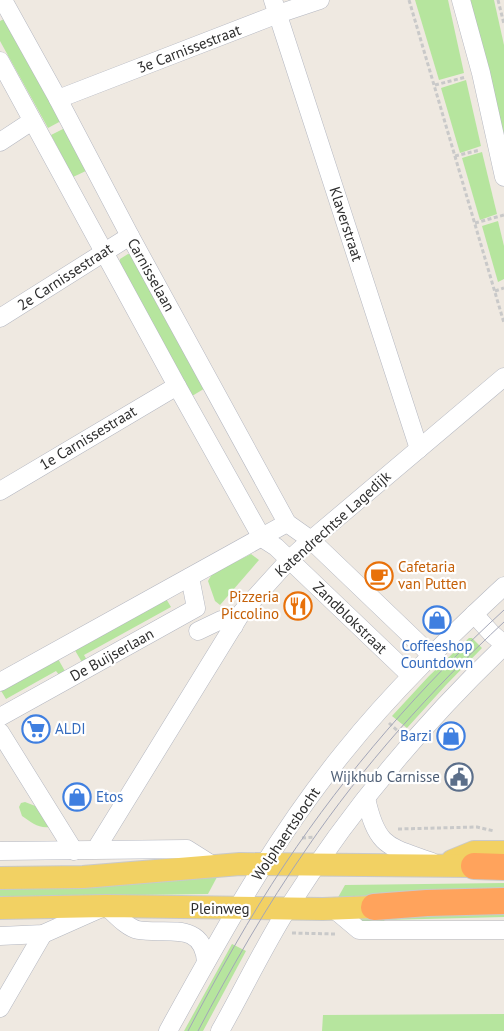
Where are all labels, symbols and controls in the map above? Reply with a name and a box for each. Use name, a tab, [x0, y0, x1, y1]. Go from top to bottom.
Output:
street label: 3e Carnissestraat	[134, 20, 243, 77]
street label: Klaverstraat	[326, 184, 367, 264]
street label: Carnisselaan	[124, 235, 179, 315]
street label: 2e Carnissestraat	[14, 239, 116, 314]
street label: 1e Carnissestraat	[36, 401, 140, 474]
street label: Katendrechtse Lagedijk	[271, 466, 395, 581]
place label: Cafetaria van Putten	[398, 557, 467, 593]
cafe icon: Cafetaria van Putten	[364, 561, 394, 591]
street label: Zandblokstraat	[309, 578, 391, 658]
place label: Pizzeria Piccolino	[221, 587, 279, 623]
restaurant icon: Pizzeria Piccolino	[283, 591, 313, 621]
shop icon: Coffeeshop Countdown	[422, 605, 452, 635]
street label: De Buijserlaan	[67, 624, 157, 685]
place label: Coffeeshop Countdown	[401, 636, 473, 672]
supermarket icon: ALDI	[21, 714, 51, 744]
place label: ALDI	[55, 719, 86, 738]
shop icon: Barzi	[436, 721, 466, 751]
place label: Barzi	[400, 726, 432, 745]
public building icon: Wijkhub Carnisse	[444, 762, 474, 792]
place label: Wijkhub Carnisse	[331, 767, 440, 786]
shop icon: Etos	[62, 782, 92, 812]
street label: Wolphaertsbocht	[247, 783, 324, 884]
place label: Etos	[96, 787, 123, 806]
street label: Pleinweg	[191, 899, 249, 918]

